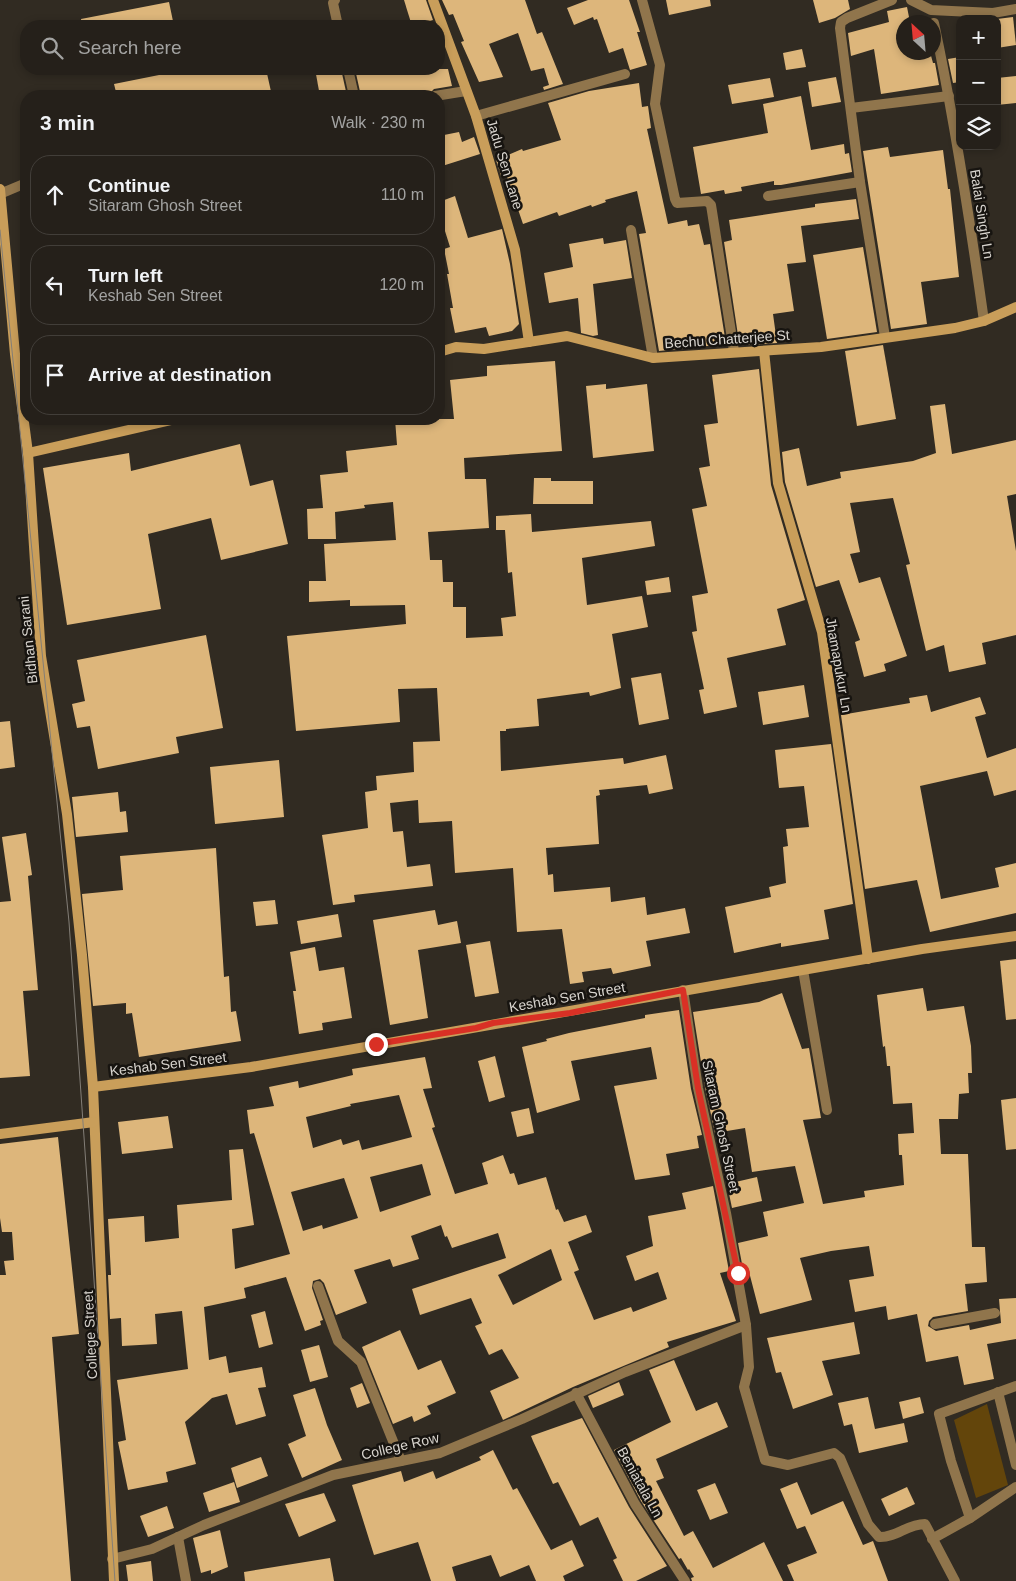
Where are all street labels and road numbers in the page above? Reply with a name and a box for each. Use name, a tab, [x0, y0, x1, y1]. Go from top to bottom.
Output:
street label: Jadu Sen Lane	[484, 117, 526, 212]
street label: Balai Singh Ln	[967, 168, 997, 260]
street label: Bechu Chatterjee St	[664, 327, 790, 351]
street label: Bidhan Sarani	[15, 595, 41, 685]
street label: Jhamapukur Ln	[823, 616, 855, 714]
street label: Keshab Sen Street	[508, 979, 626, 1015]
street label: Keshab Sen Street	[109, 1049, 227, 1079]
street label: Sitaram Ghosh Street	[699, 1058, 743, 1194]
street label: College Street	[80, 1290, 100, 1380]
street label: College Row	[360, 1429, 441, 1463]
street label: Beniatala Ln	[614, 1444, 666, 1520]

